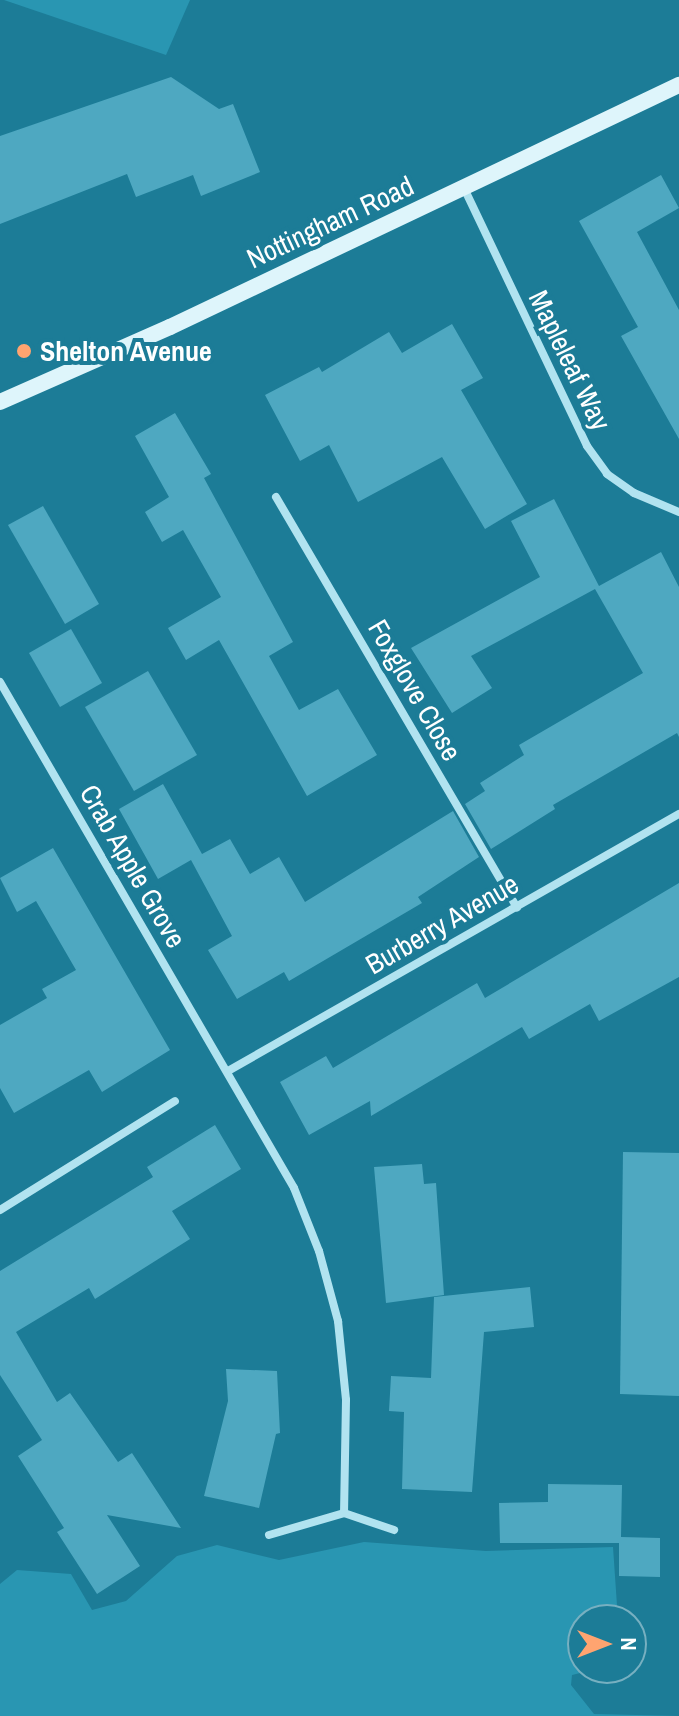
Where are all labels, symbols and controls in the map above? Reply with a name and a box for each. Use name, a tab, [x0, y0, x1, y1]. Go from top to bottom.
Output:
street label: Nottingham Road	[241, 169, 419, 275]
street label: Mapleleaf Way	[522, 285, 618, 435]
place label: Shelton Avenue	[40, 334, 213, 368]
marker: Shelton Avenue	[15, 342, 33, 360]
street label: Foxglove Close	[361, 614, 469, 766]
street label: Crab Apple Grove	[73, 778, 193, 954]
street label: Burberry Avenue	[359, 866, 525, 982]
north arrow	[567, 1604, 647, 1684]
text: N	[614, 1637, 644, 1651]

